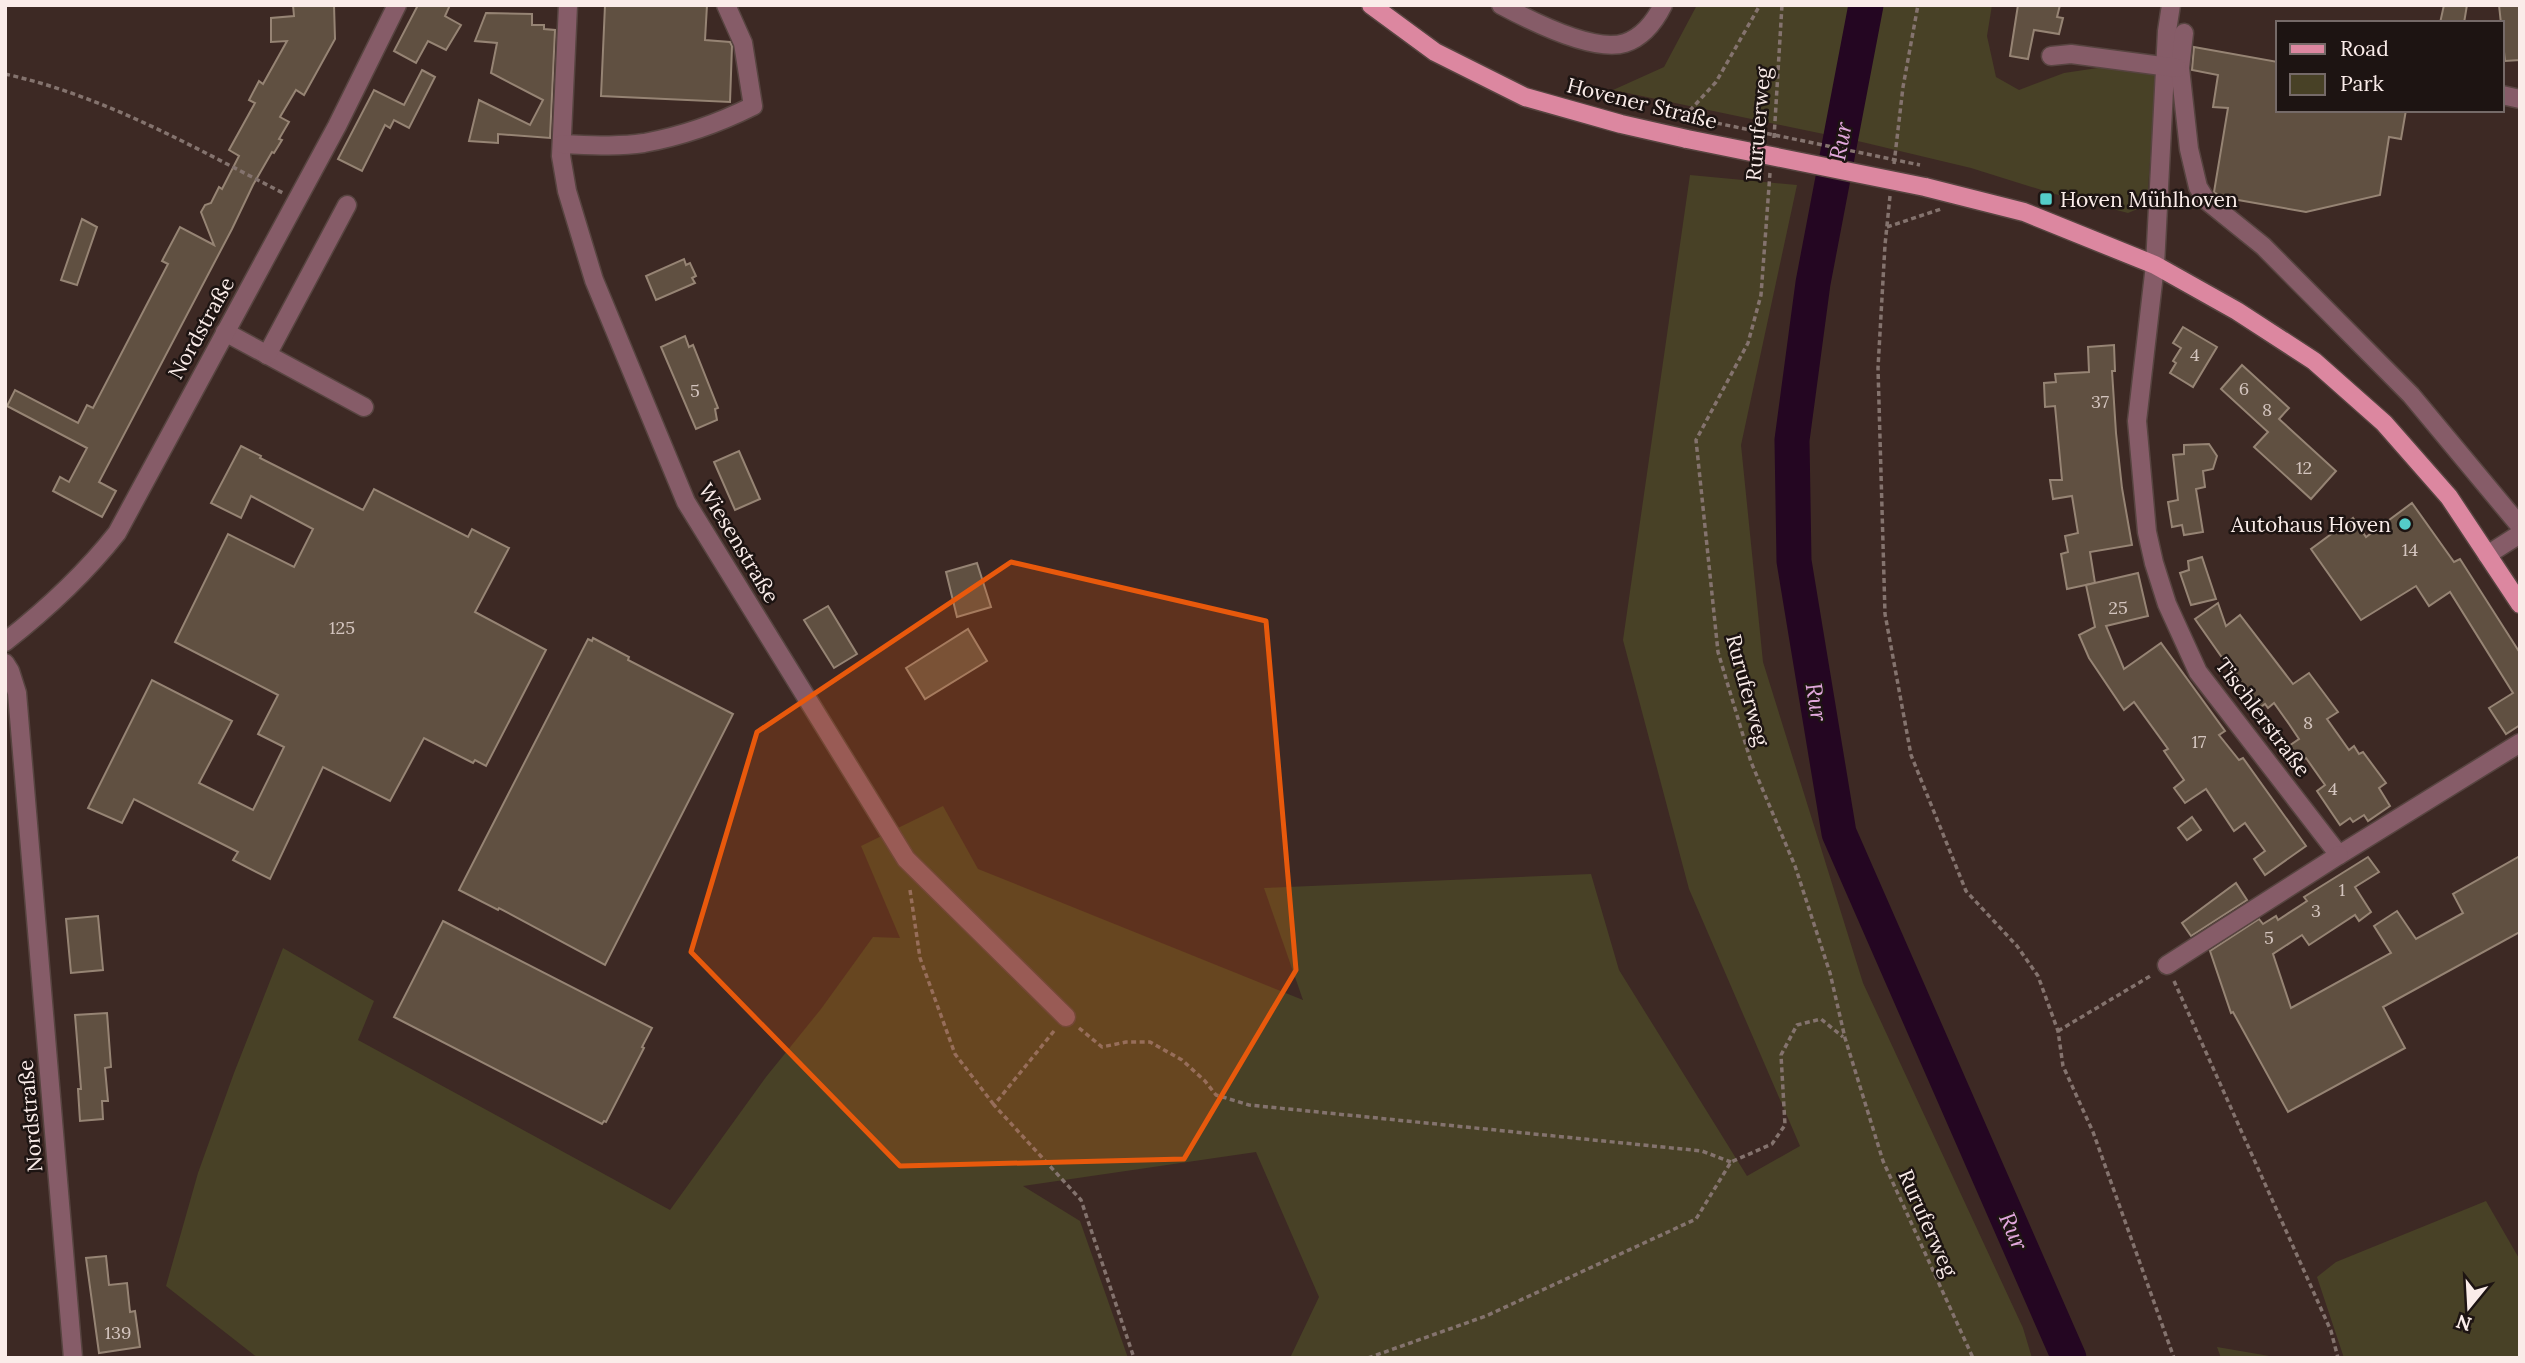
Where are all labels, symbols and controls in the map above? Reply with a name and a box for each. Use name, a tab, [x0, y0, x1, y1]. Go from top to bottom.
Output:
legend	[2276, 21, 2504, 112]
text: Road	[2340, 35, 2389, 62]
street label: Ruruferweg	[1740, 65, 1776, 182]
text: Park	[2340, 70, 2384, 97]
street label: Hovener Straße	[1564, 71, 1720, 135]
water label: Rur	[1822, 119, 1858, 163]
place label: Hoven Mühlhoven	[2060, 186, 2238, 213]
marker: Hoven Mühlhoven	[2038, 191, 2054, 207]
street label: Nordstraße	[162, 272, 240, 384]
house number: 4	[2190, 343, 2200, 366]
house number: 6	[2239, 377, 2249, 400]
house number: 5	[690, 379, 700, 402]
house number: 37	[2091, 390, 2109, 413]
house number: 8	[2262, 398, 2272, 421]
house number: 12	[2296, 456, 2312, 479]
street label: Wiesenstraße	[693, 478, 785, 608]
place label: Autohaus Hoven	[2230, 511, 2391, 538]
marker: Autohaus Hoven	[2397, 516, 2413, 532]
house number: 14	[2402, 538, 2418, 561]
house number: 25	[2108, 596, 2128, 619]
house number: 125	[329, 616, 355, 639]
street label: Ruruferweg	[1720, 631, 1776, 749]
street label: Tischlerstraße	[2209, 652, 2317, 782]
water label: Rur	[1800, 681, 1834, 724]
house number: 8	[2303, 711, 2313, 734]
house number: 17	[2192, 730, 2206, 753]
house number: 4	[2328, 777, 2338, 800]
house number: 1	[2339, 878, 2345, 901]
house number: 3	[2311, 899, 2321, 922]
house number: 5	[2264, 926, 2274, 949]
street label: Nordstraße	[12, 1059, 48, 1173]
street label: Ruruferweg	[1892, 1165, 1964, 1281]
water label: Rur	[1993, 1208, 2035, 1255]
north arrow	[2434, 1272, 2504, 1342]
text: N	[2453, 1309, 2474, 1337]
house number: 139	[105, 1321, 131, 1344]

